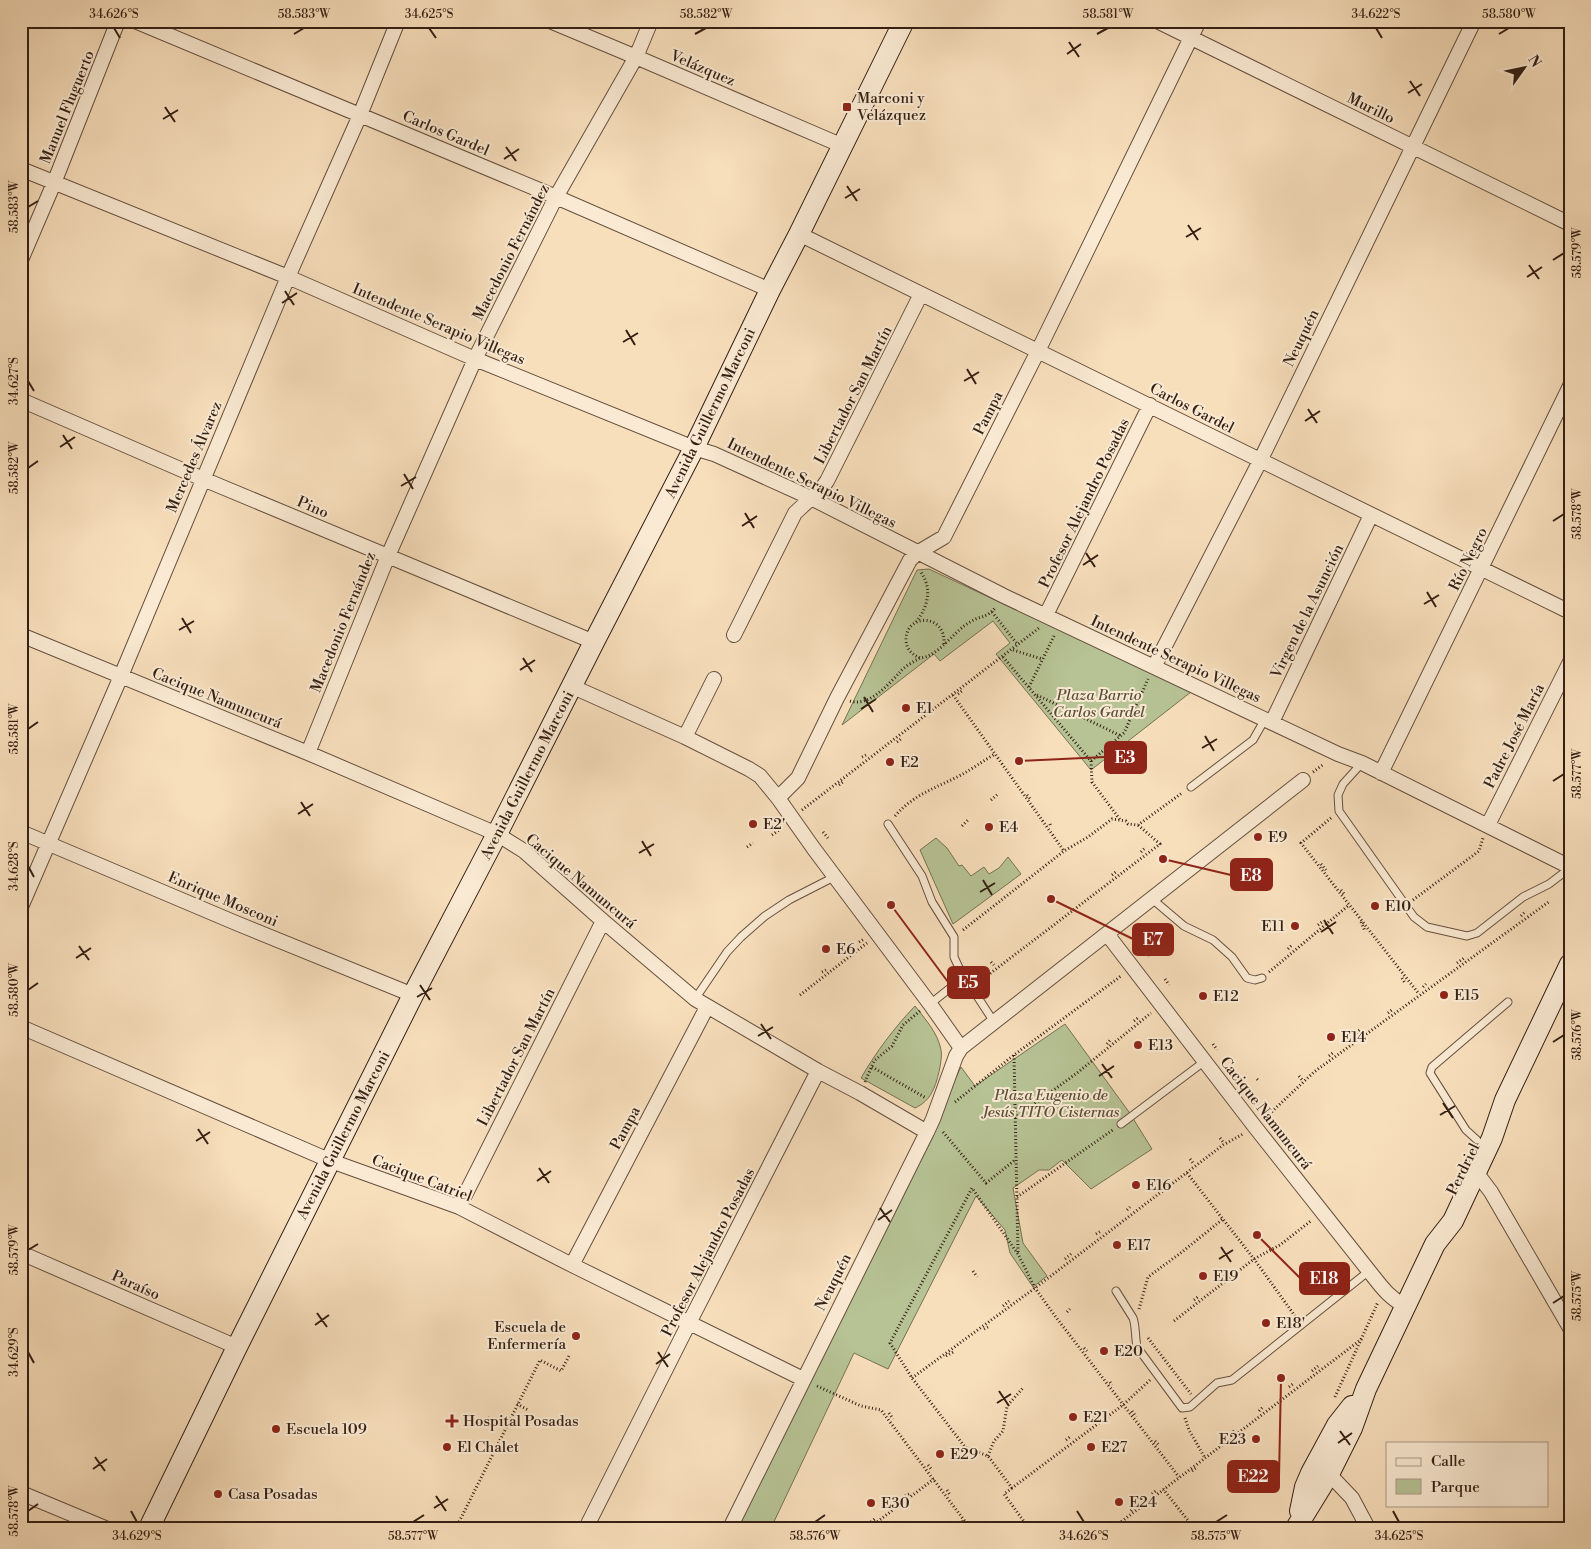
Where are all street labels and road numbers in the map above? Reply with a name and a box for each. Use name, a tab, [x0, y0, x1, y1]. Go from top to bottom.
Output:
street label: Velázquez	[666, 46, 738, 91]
street label: Manuel Fluguerto	[36, 48, 99, 167]
street label: Murillo	[1344, 89, 1398, 128]
street label: Carlos Gardel	[400, 107, 492, 160]
street label: Macedonio Fernández	[469, 181, 554, 323]
street label: Intendente Serapio Villegas	[350, 279, 528, 369]
street label: Neuquén	[1279, 306, 1323, 370]
street label: Libertador San Martín	[810, 323, 897, 468]
street label: Avenida Guillermo Marconi	[660, 325, 760, 502]
street label: Carlos Gardel	[1146, 379, 1238, 438]
street label: Pampa	[969, 388, 1008, 438]
street label: Mercedes Álvarez	[162, 398, 226, 516]
street label: Profesor Alejandro Posadas	[1035, 415, 1134, 591]
street label: Intendente Serapio Villegas	[724, 434, 899, 533]
street label: Pino	[294, 492, 332, 523]
street label: Río Negro	[1445, 524, 1492, 594]
street label: Virgen de la Asunción	[1266, 541, 1348, 682]
street label: Macedonio Fernández	[307, 549, 380, 695]
street label: Intendente Serapio Villegas	[1088, 612, 1264, 707]
street label: Cacique Namuncurá	[149, 664, 285, 733]
street label: Padre José María	[1480, 680, 1549, 792]
street label: Avenida Guillermo Marconi	[476, 688, 578, 864]
street label: Cacique Namuncurá	[522, 830, 640, 933]
street label: Enrique Mosconi	[165, 868, 281, 931]
street label: Libertador San Martín	[473, 985, 560, 1130]
street label: Avenida Guillermo Marconi	[292, 1048, 394, 1224]
street label: Cacique Namuncurá	[1216, 1053, 1316, 1174]
street label: Pampa	[606, 1103, 645, 1153]
street label: Perdriel	[1443, 1140, 1484, 1198]
street label: Cacique Catriel	[369, 1151, 475, 1207]
street label: Profesor Alejandro Posadas	[658, 1165, 759, 1340]
street label: Neuquén	[811, 1250, 856, 1314]
street label: Paraíso	[109, 1266, 163, 1305]

